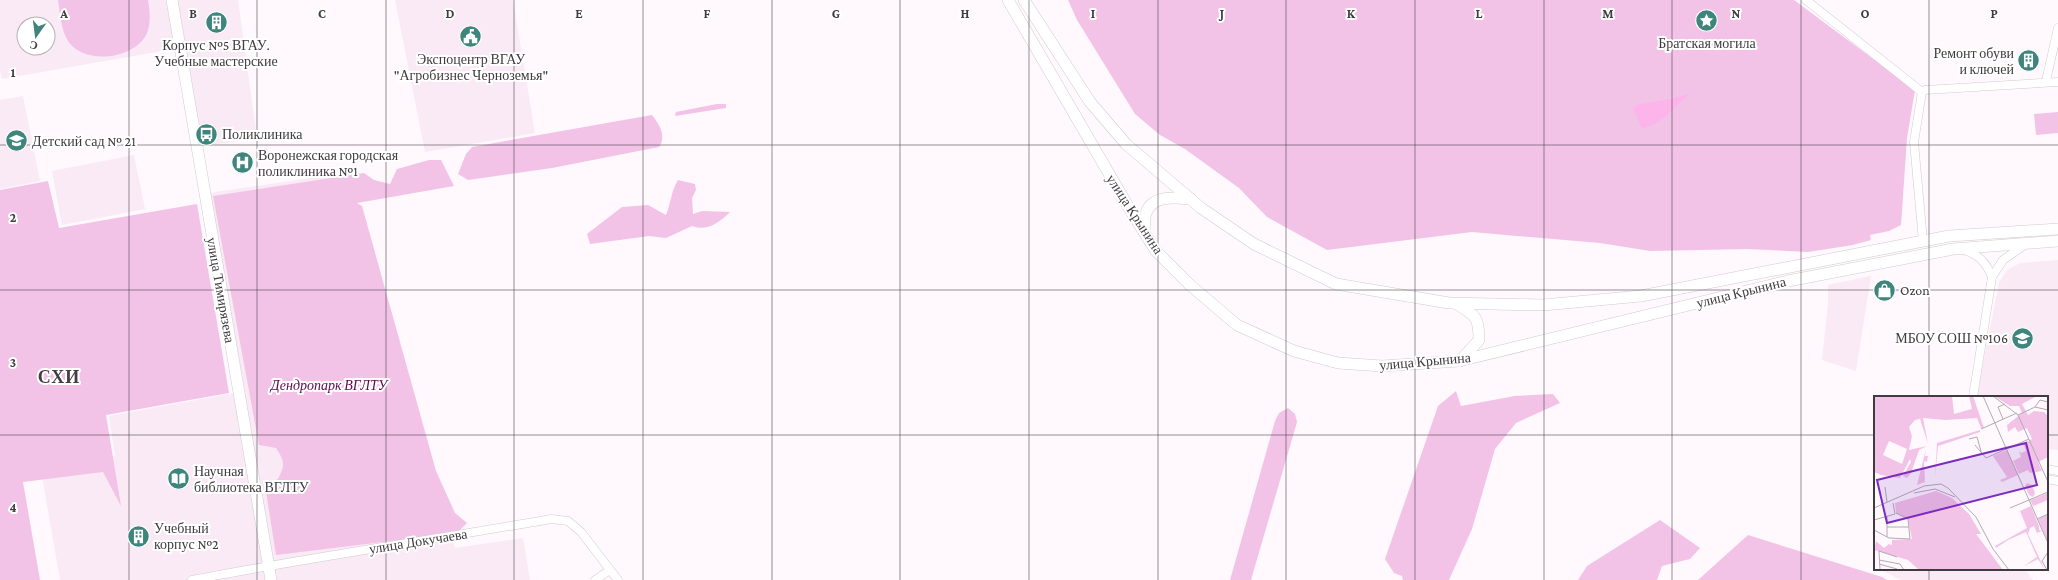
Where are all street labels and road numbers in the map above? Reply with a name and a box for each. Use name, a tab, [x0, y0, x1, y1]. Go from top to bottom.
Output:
street label: улица Крынина	[1103, 171, 1167, 257]
street label: улица Тимирязева	[204, 236, 238, 345]
street label: улица Крынина	[1695, 273, 1788, 311]
street label: улица Крынина	[1379, 349, 1472, 373]
street label: улица Докучаева	[368, 525, 469, 557]

